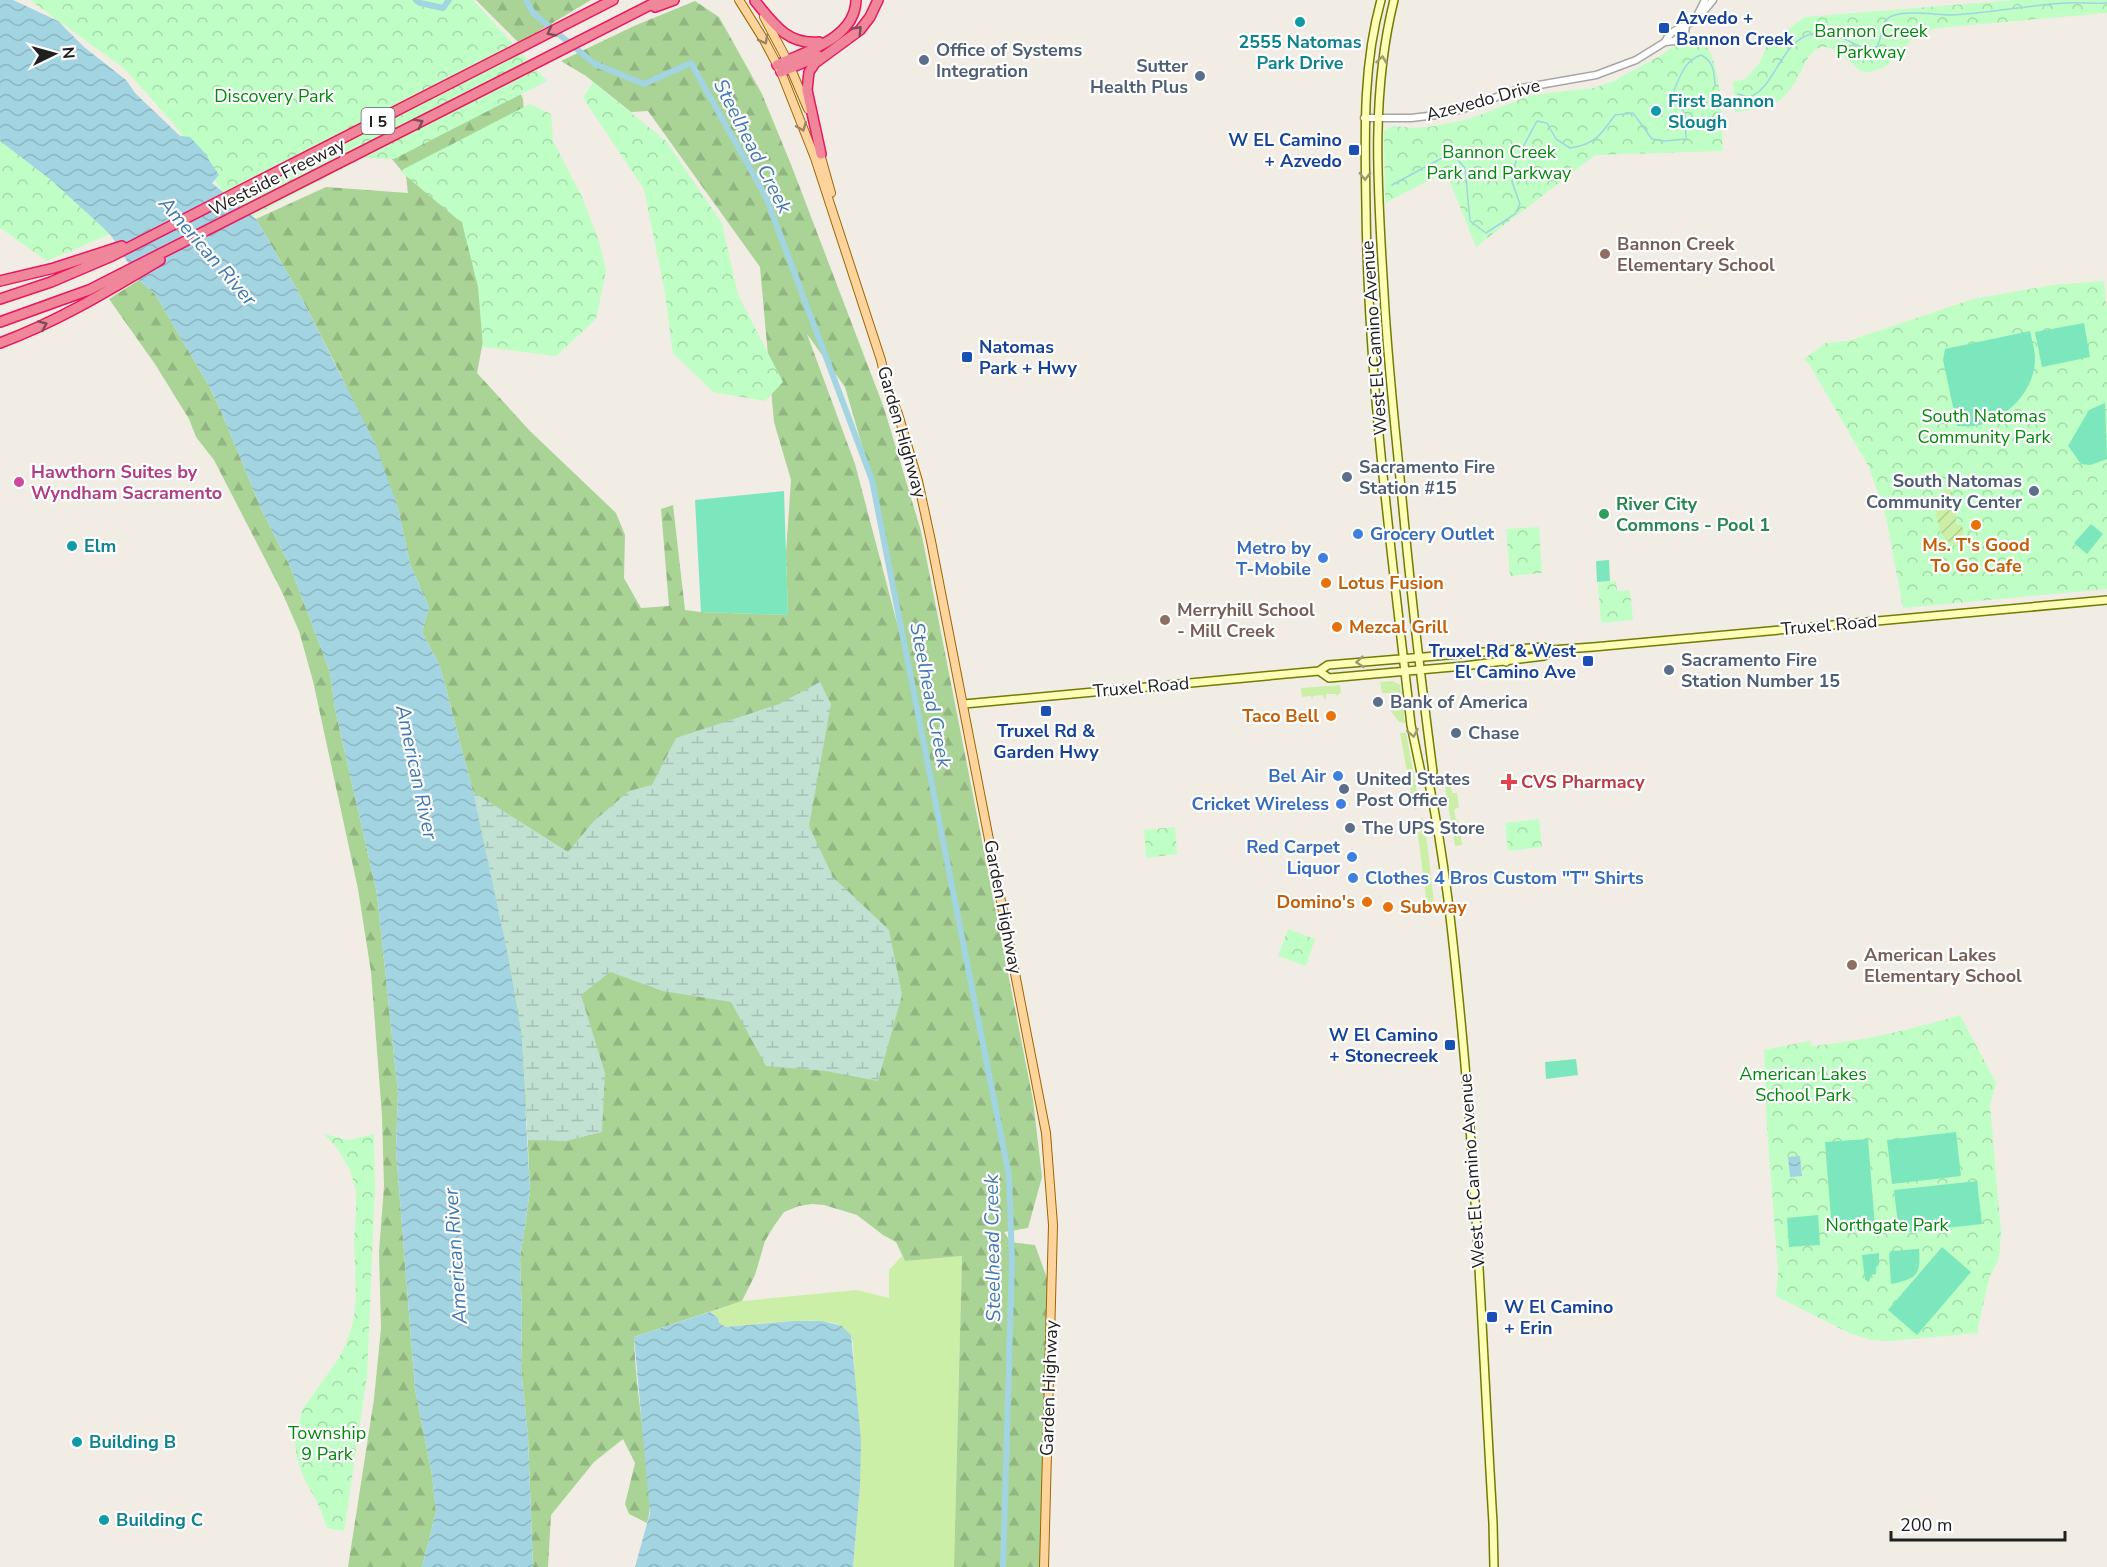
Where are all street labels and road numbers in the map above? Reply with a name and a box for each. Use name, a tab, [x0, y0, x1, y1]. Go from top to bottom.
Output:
street label: Azevedo Drive	[1423, 73, 1543, 127]
road number: I 5	[362, 108, 394, 134]
street label: Westside Freeway	[205, 132, 350, 222]
street label: West El Camino Avenue	[1355, 240, 1393, 436]
street label: Garden Highway	[872, 363, 932, 501]
street label: Truxel Road	[1780, 609, 1878, 641]
street label: Truxel Road	[1092, 671, 1190, 703]
street label: Garden Highway	[978, 838, 1028, 977]
street label: West El Camino Avenue	[1453, 1073, 1491, 1269]
street label: Garden Highway	[1035, 1319, 1063, 1456]

